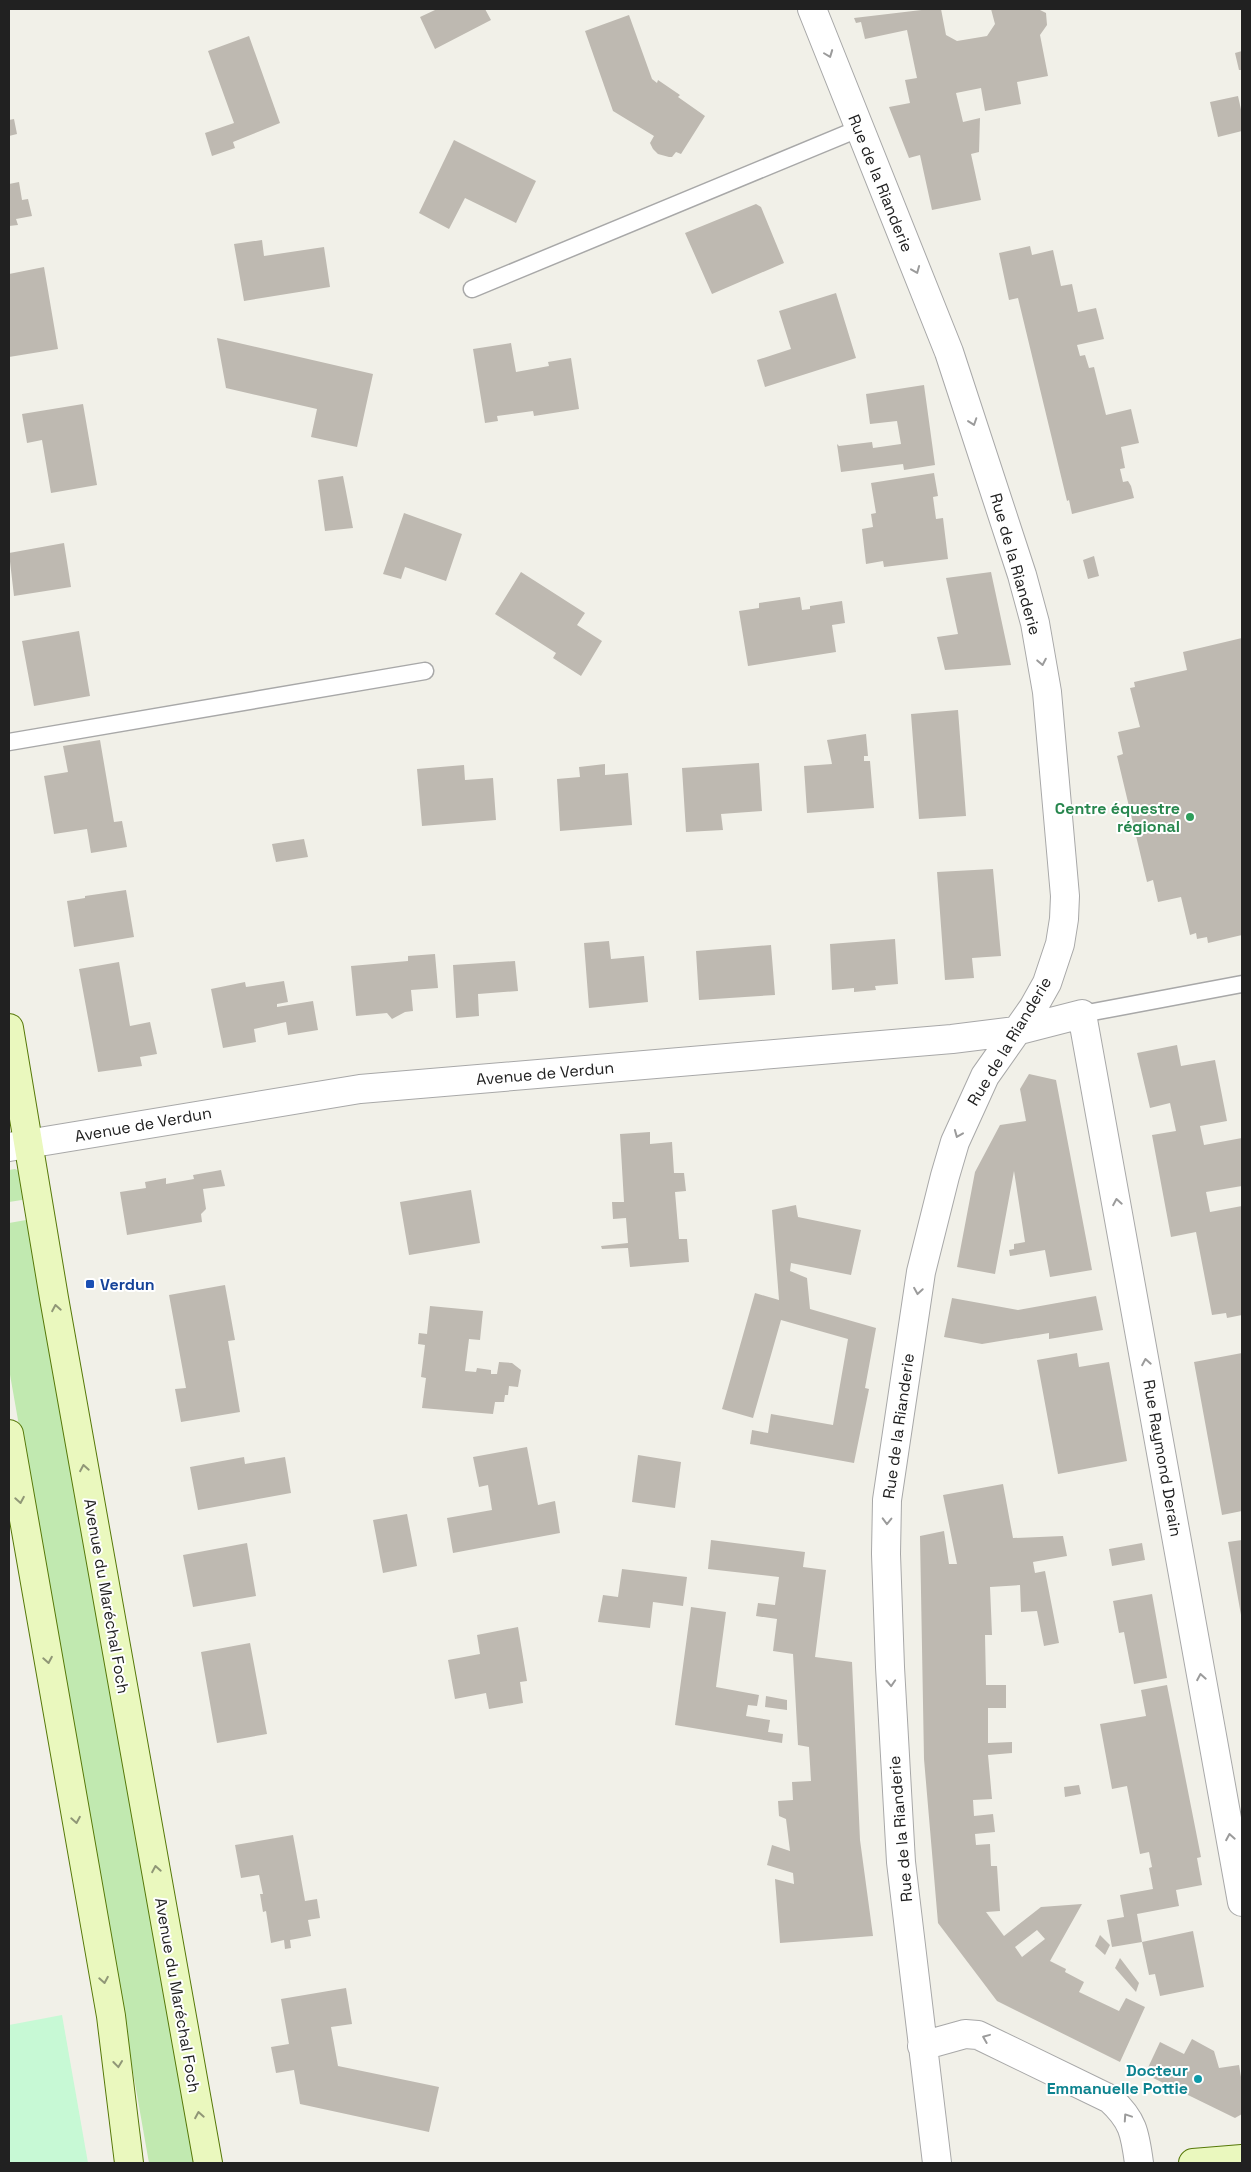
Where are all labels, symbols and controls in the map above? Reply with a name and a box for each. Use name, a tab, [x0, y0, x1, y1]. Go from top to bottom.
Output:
one-way arrow	[823, 49, 834, 58]
street label: Rue de la Rianderie	[843, 111, 918, 255]
one-way arrow	[909, 265, 920, 274]
one-way arrow	[967, 417, 977, 426]
street label: Rue de la Rianderie	[985, 491, 1046, 638]
one-way arrow	[1036, 658, 1046, 666]
place label: Centre équestre régional	[1055, 798, 1180, 837]
marker: Centre équestre régional	[1184, 811, 1196, 823]
street label: Rue de la Rianderie	[963, 973, 1056, 1110]
street label: Avenue de Verdun	[475, 1057, 615, 1090]
street label: Avenue de Verdun	[73, 1102, 213, 1147]
one-way arrow	[954, 1129, 964, 1137]
one-way arrow	[1112, 1197, 1123, 1206]
place label: Verdun	[100, 1274, 155, 1295]
marker: Verdun	[84, 1278, 96, 1290]
one-way arrow	[913, 1287, 924, 1295]
one-way arrow	[52, 1303, 62, 1312]
street label: Rue de la Rianderie	[878, 1352, 919, 1500]
one-way arrow	[1142, 1357, 1152, 1366]
street label: Rue Raymond Derain	[1138, 1378, 1187, 1538]
one-way arrow	[80, 1463, 90, 1472]
one-way arrow	[15, 1495, 25, 1504]
street label: Avenue du Maréchal Foch	[79, 1497, 134, 1695]
one-way arrow	[881, 1517, 892, 1525]
one-way arrow	[43, 1655, 53, 1664]
one-way arrow	[1197, 1673, 1207, 1681]
one-way arrow	[885, 1680, 896, 1688]
street label: Rue de la Rianderie	[884, 1755, 917, 1903]
one-way arrow	[71, 1815, 81, 1824]
one-way arrow	[1226, 1832, 1236, 1841]
one-way arrow	[151, 1865, 161, 1873]
street label: Avenue du Maréchal Foch	[150, 1896, 205, 2094]
one-way arrow	[99, 1975, 109, 1984]
one-way arrow	[982, 2034, 991, 2044]
one-way arrow	[112, 2060, 123, 2068]
place label: Docteur Emmanuelle Pottie	[1047, 2060, 1188, 2099]
marker: Docteur Emmanuelle Pottie	[1192, 2073, 1204, 2085]
one-way arrow	[195, 2111, 205, 2120]
one-way arrow	[1123, 2113, 1133, 2122]

